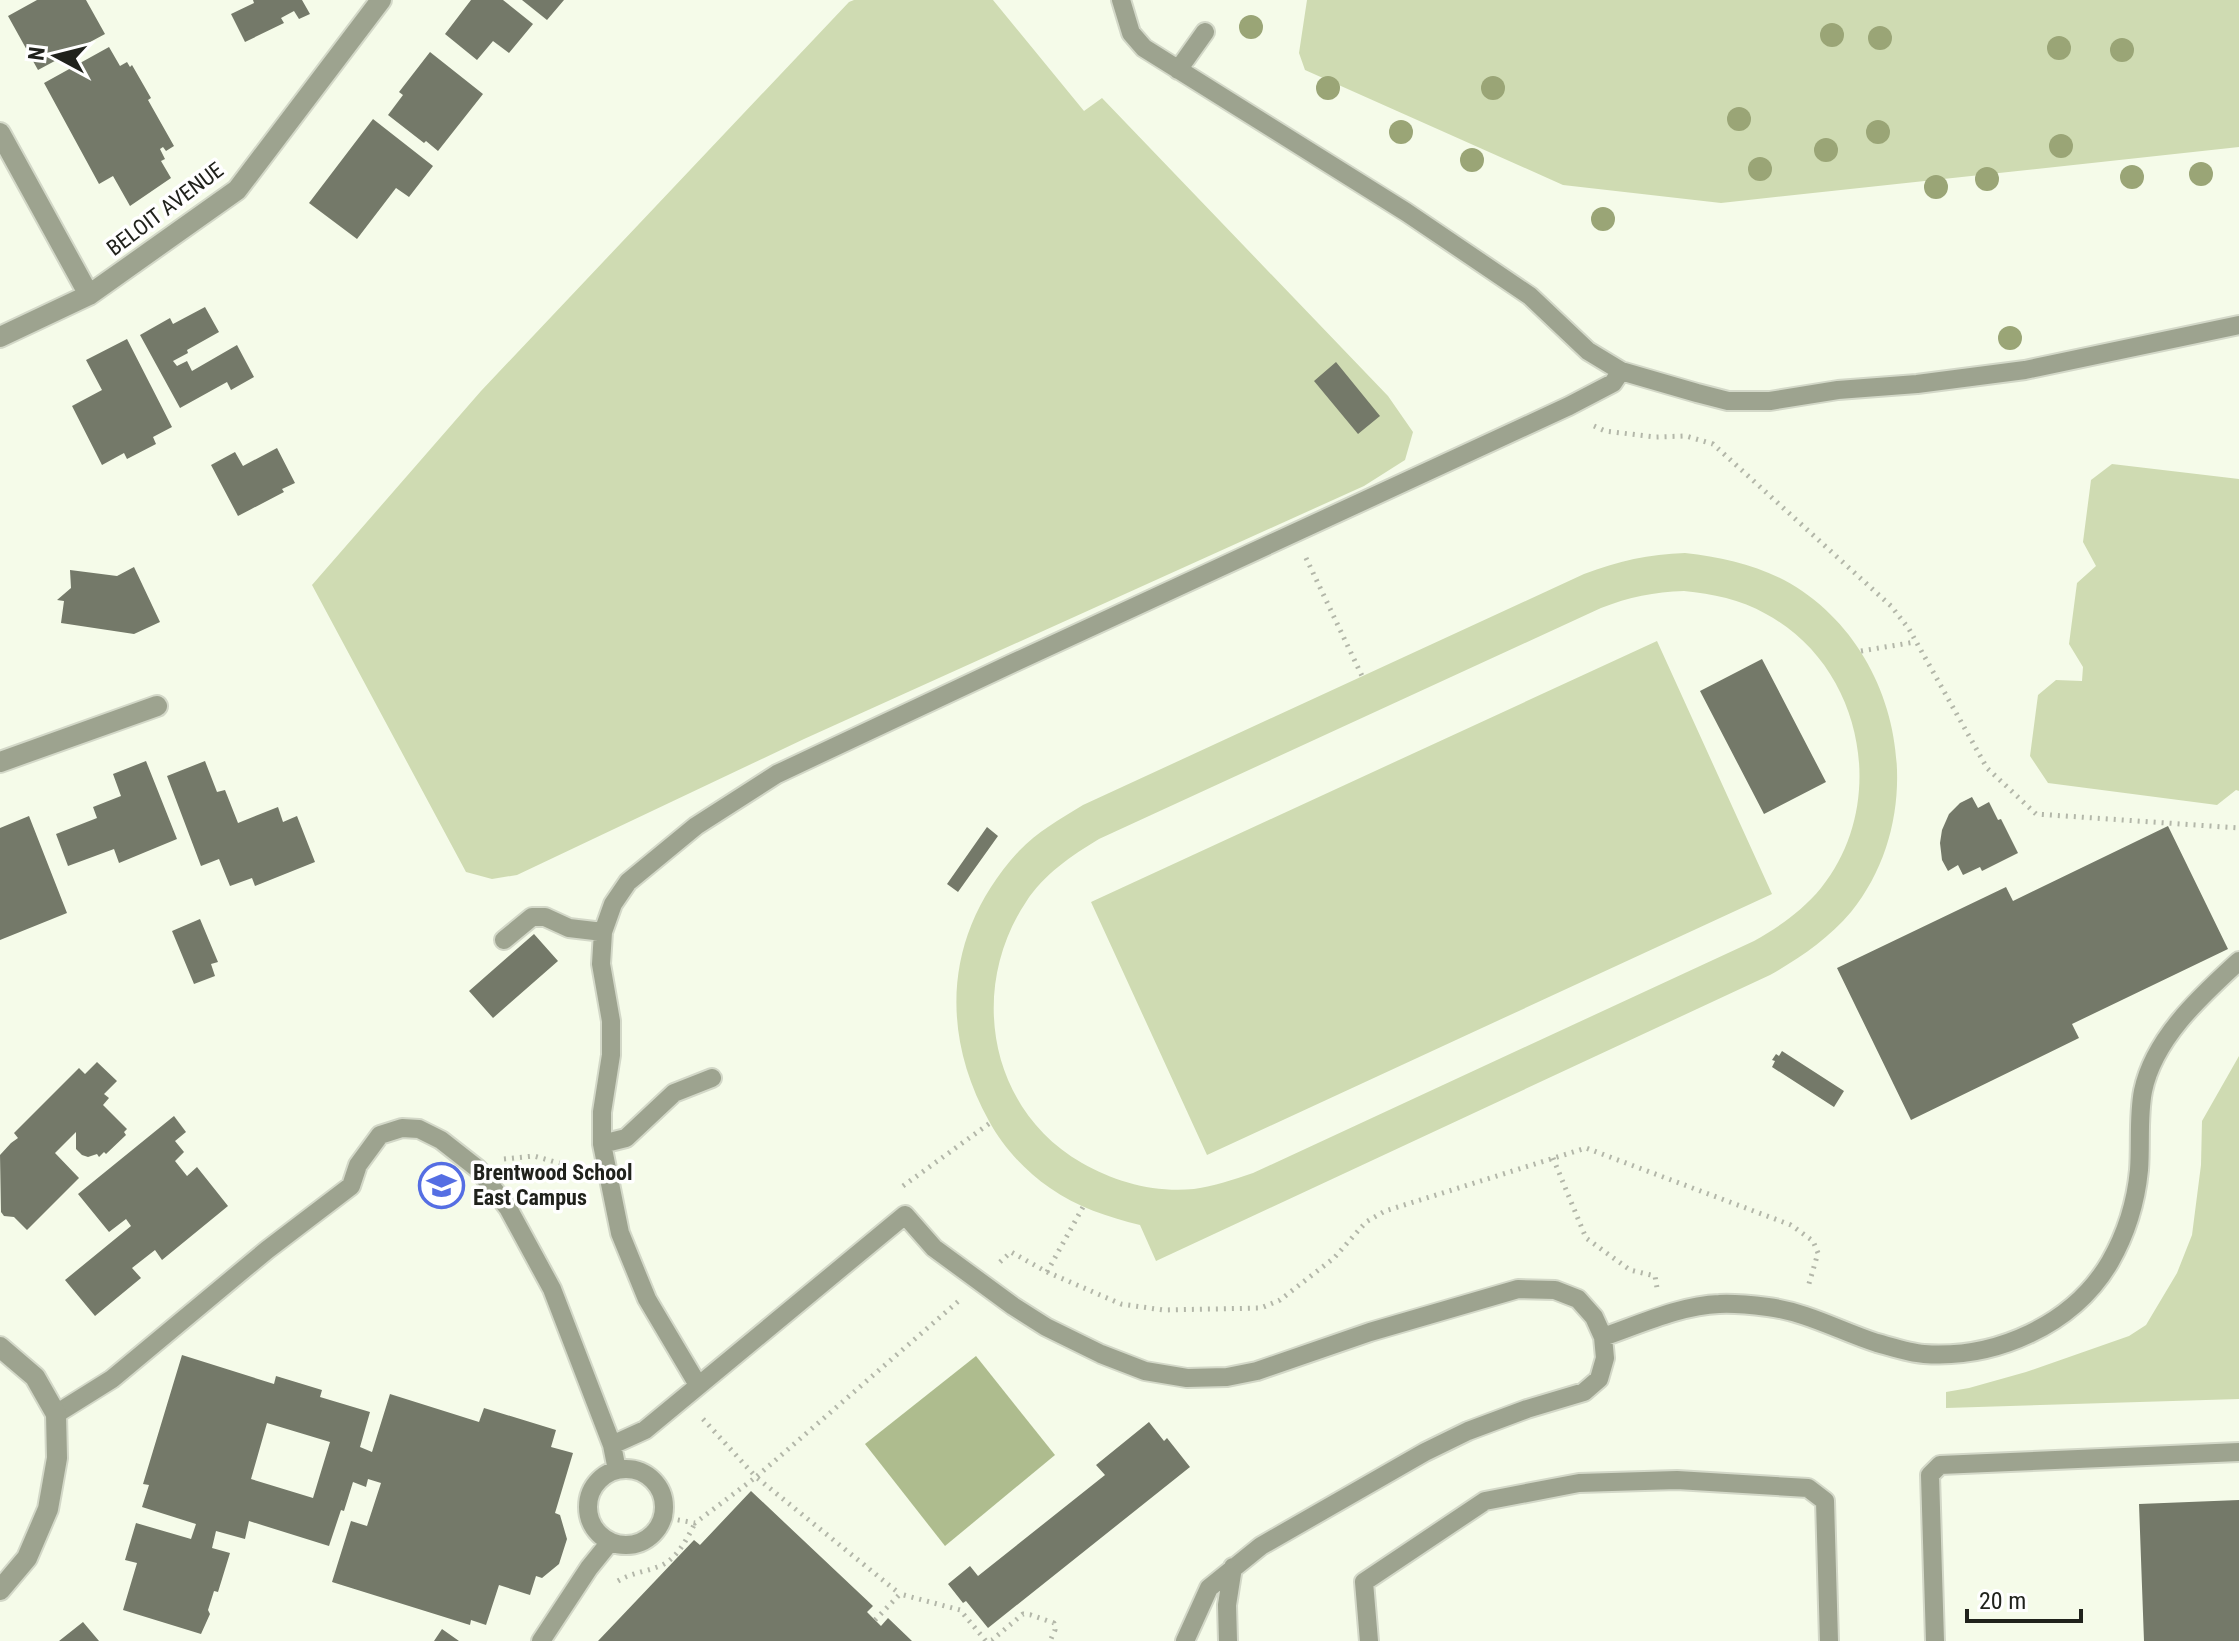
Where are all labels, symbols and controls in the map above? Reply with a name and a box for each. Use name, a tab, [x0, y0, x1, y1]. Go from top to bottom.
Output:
north arrow	[16, 16, 96, 96]
text: N	[23, 45, 50, 62]
street label: BELOIT AVENUE	[102, 157, 228, 261]
place label: Brentwood School East Campus	[473, 1160, 633, 1210]
school or university icon: Brentwood School East Campus	[418, 1161, 466, 1209]
scale bar	[1967, 1573, 2081, 1623]
text: 20 m	[1979, 1587, 2026, 1615]

